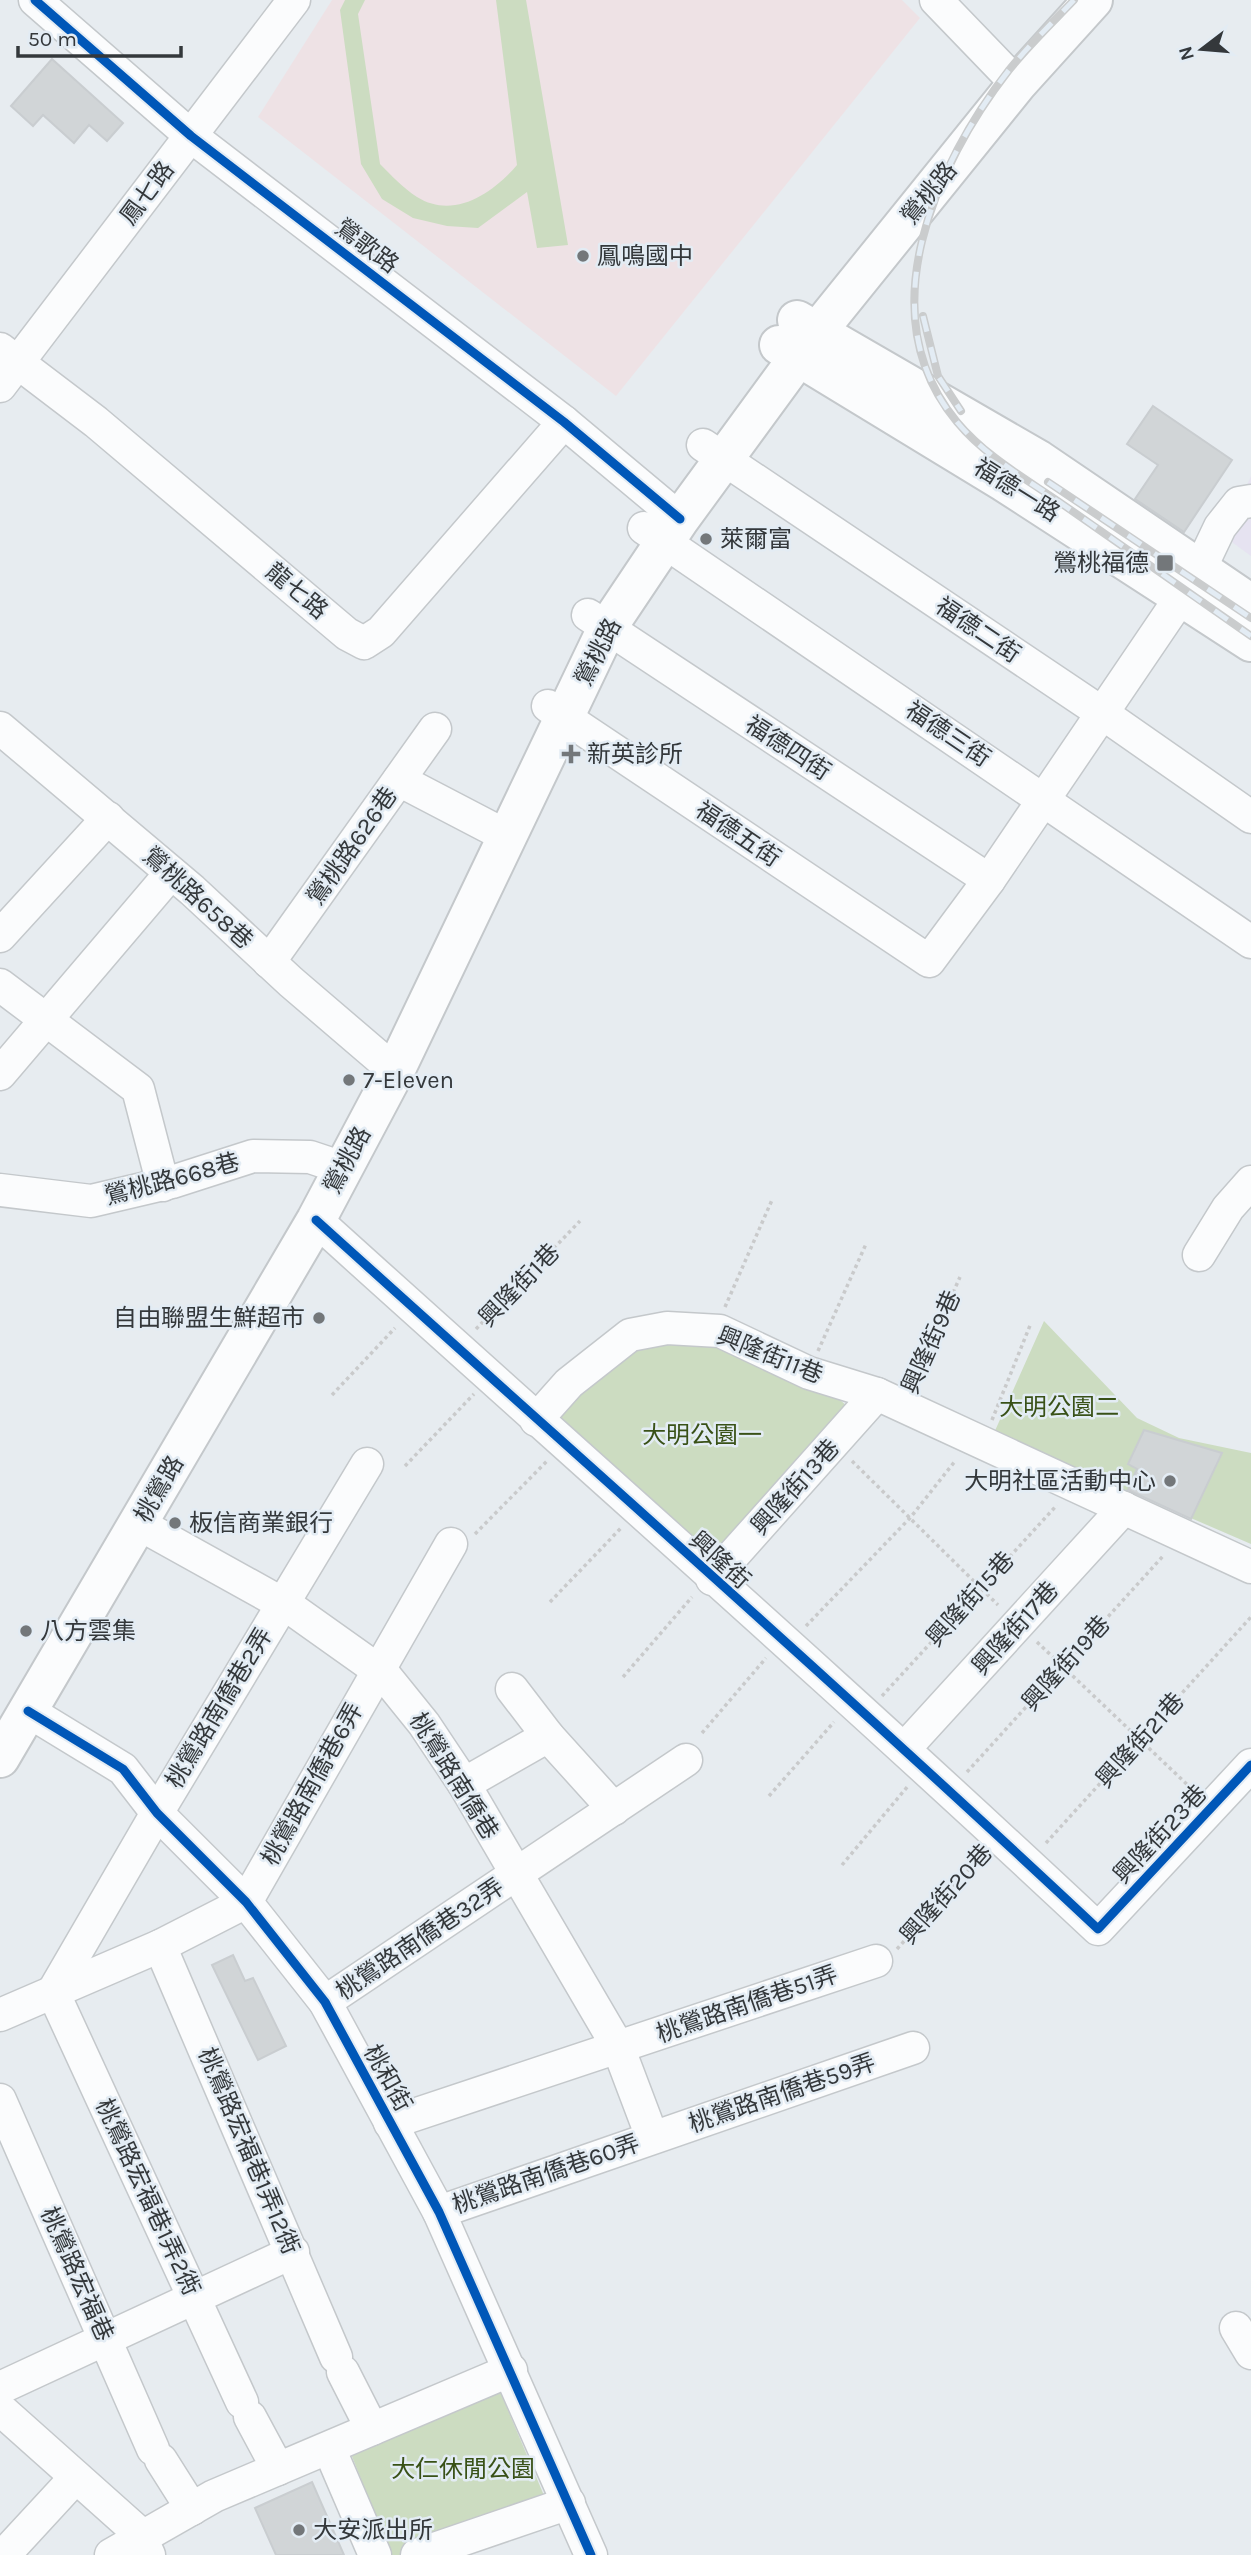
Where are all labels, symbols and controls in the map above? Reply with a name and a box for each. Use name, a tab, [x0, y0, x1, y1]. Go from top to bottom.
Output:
scale bar	[18, 14, 180, 58]
north arrow	[1167, 14, 1237, 84]
text: 50 m	[28, 27, 77, 51]
text: N	[1174, 44, 1199, 63]
street label: 鳳七路	[114, 156, 180, 230]
street label: 鶯桃路	[895, 156, 963, 230]
street label: 鶯歌路	[330, 213, 404, 279]
place label: 鳳鳴國中	[597, 242, 693, 270]
marker: 鳳鳴國中	[575, 248, 591, 264]
street label: 福德一路	[969, 453, 1065, 527]
place label: 萊爾富	[720, 525, 792, 553]
marker: 萊爾富	[698, 531, 714, 547]
place label: 鶯桃福德	[1053, 549, 1149, 577]
marker: 鶯桃福德	[1155, 553, 1175, 573]
street label: 龍七路	[260, 557, 334, 625]
street label: 福德二街	[930, 592, 1026, 668]
street label: 鶯桃路	[569, 614, 627, 690]
street label: 福德三街	[900, 696, 996, 772]
street label: 福德四街	[740, 710, 836, 786]
place label: 新英診所	[587, 740, 683, 768]
marker: 新英診所	[561, 744, 581, 764]
street label: 鶯桃路626巷	[301, 782, 403, 910]
street label: 福德五街	[690, 796, 786, 872]
street label: 鶯桃路658巷	[137, 841, 259, 955]
place label: 7-Eleven	[363, 1066, 454, 1094]
marker: 7-Eleven	[341, 1072, 357, 1088]
street label: 鶯桃路	[318, 1122, 376, 1198]
street label: 鶯桃路668巷	[102, 1148, 242, 1210]
street label: 興隆街1巷	[473, 1238, 565, 1332]
street label: 興隆街9巷	[896, 1286, 966, 1398]
place label: 自由聯盟生鮮超市	[113, 1304, 305, 1332]
marker: 自由聯盟生鮮超市	[311, 1310, 327, 1326]
street label: 興隆街11巷	[713, 1321, 827, 1389]
park label: 大明公園二	[999, 1393, 1119, 1421]
park label: 大明公園一	[642, 1421, 762, 1449]
street label: 興隆街13巷	[745, 1434, 845, 1540]
street label: 桃鶯路	[129, 1451, 189, 1527]
place label: 大明社區活動中心	[964, 1467, 1156, 1495]
marker: 大明社區活動中心	[1162, 1473, 1178, 1489]
place label: 板信商業銀行	[189, 1509, 333, 1537]
marker: 板信商業銀行	[167, 1515, 183, 1531]
street label: 興隆街	[684, 1526, 756, 1594]
street label: 興隆街15巷	[920, 1546, 1020, 1652]
street label: 興隆街17巷	[966, 1576, 1064, 1680]
street label: 興隆街19巷	[1016, 1610, 1116, 1716]
place label: 八方雲集	[40, 1617, 136, 1645]
marker: 八方雲集	[18, 1623, 34, 1639]
street label: 桃鶯路南僑巷2弄	[160, 1623, 278, 1793]
street label: 興隆街21巷	[1090, 1687, 1190, 1793]
street label: 桃鶯路南僑巷6弄	[256, 1698, 368, 1870]
street label: 桃鶯路南僑巷	[404, 1708, 504, 1844]
street label: 興隆街23巷	[1107, 1779, 1213, 1889]
street label: 興隆街20巷	[894, 1838, 998, 1950]
street label: 桃鶯路南僑巷32弄	[331, 1873, 509, 2005]
street label: 桃鶯路南僑巷51弄	[653, 1960, 841, 2048]
street label: 桃和街	[358, 2040, 418, 2116]
street label: 桃鶯路宏福巷1弄12衖	[193, 2043, 305, 2259]
street label: 桃鶯路南僑巷59弄	[685, 2048, 879, 2138]
street label: 桃鶯路宏福巷1弄2衖	[90, 2094, 206, 2300]
street label: 桃鶯路南僑巷60弄	[449, 2129, 643, 2219]
street label: 桃鶯路宏福巷	[35, 2203, 119, 2345]
park label: 大仁休閒公園	[391, 2455, 535, 2483]
place label: 大安派出所	[313, 2516, 433, 2544]
marker: 大安派出所	[291, 2522, 307, 2538]

